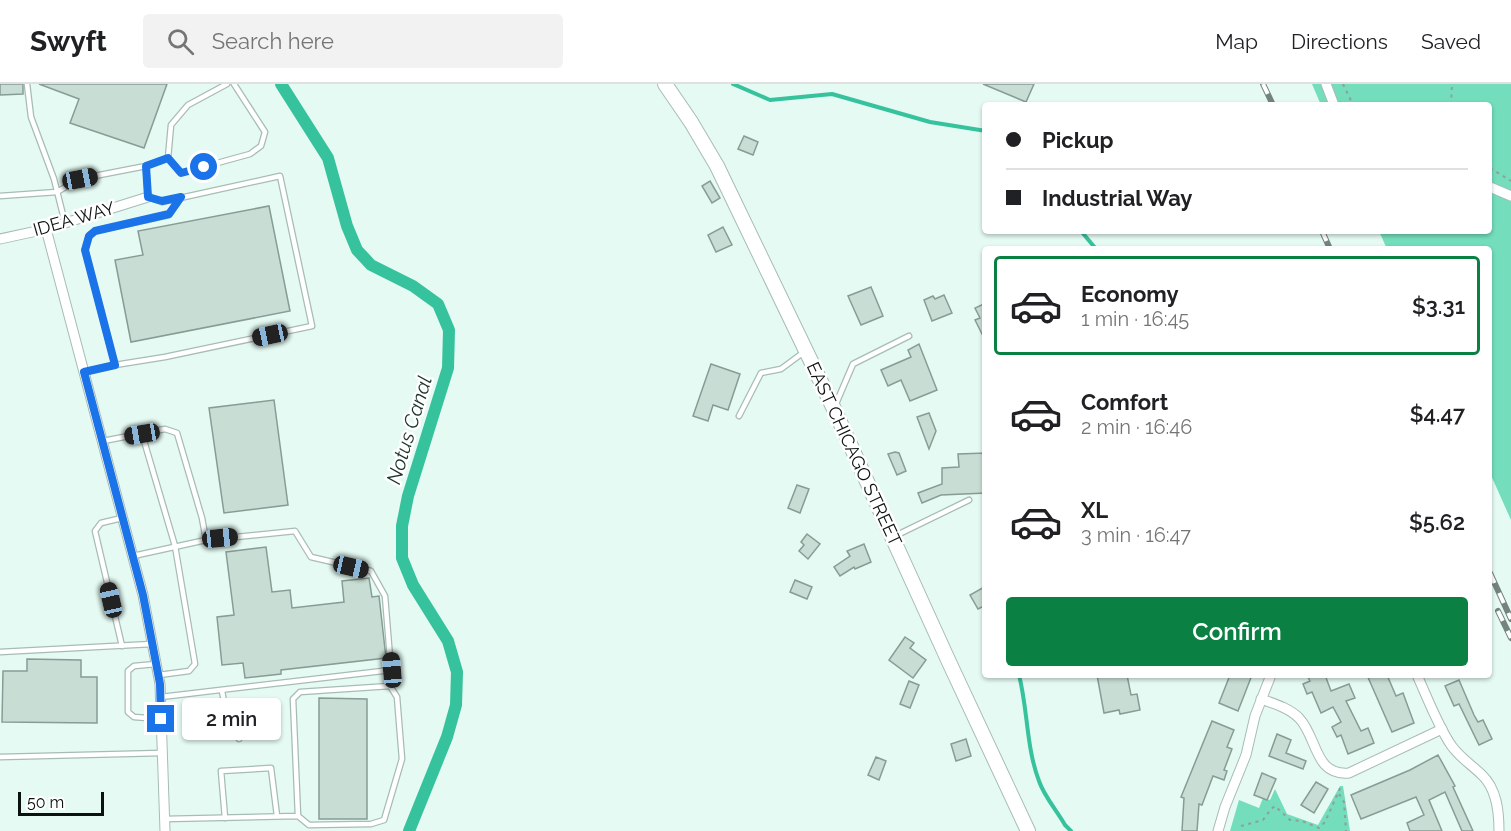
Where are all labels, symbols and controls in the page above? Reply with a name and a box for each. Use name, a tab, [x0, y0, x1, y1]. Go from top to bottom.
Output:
search box	[143, 14, 563, 68]
text: Swyft	[30, 25, 107, 58]
icon: search	[164, 25, 197, 58]
text: Search here	[212, 28, 334, 54]
text: Map	[1215, 29, 1258, 54]
text: Directions	[1291, 29, 1388, 54]
text: Saved	[1421, 29, 1481, 54]
text: Pickup	[1042, 127, 1114, 153]
route start	[190, 153, 217, 180]
car	[61, 167, 99, 191]
text: Industrial Way	[1042, 185, 1192, 211]
street label: IDEA WAY	[31, 197, 117, 240]
icon: car	[1009, 279, 1063, 333]
text: Economy	[1081, 281, 1179, 307]
text: $3.31	[1412, 293, 1465, 319]
text: 1 min · 16:45	[1081, 307, 1189, 331]
car	[251, 322, 289, 348]
street label: EAST CHICAGO STREET	[803, 359, 906, 549]
water label: Notus Canal	[381, 373, 437, 487]
icon: car	[1009, 387, 1063, 441]
text: Comfort	[1081, 389, 1168, 415]
text: $4.47	[1410, 401, 1465, 427]
text: 2 min · 16:46	[1081, 415, 1192, 439]
car	[123, 422, 161, 446]
icon: car	[1009, 495, 1063, 549]
text: XL	[1081, 497, 1108, 523]
text: $5.62	[1409, 509, 1465, 535]
text: 3 min · 16:47	[1081, 523, 1191, 547]
car	[201, 527, 239, 549]
car	[331, 554, 371, 580]
car	[98, 580, 124, 620]
button: Confirm	[1006, 597, 1468, 666]
car	[381, 651, 403, 689]
callout: 2 min	[182, 698, 281, 740]
route end	[147, 705, 174, 732]
text: 2 min	[206, 707, 257, 731]
scale bar	[18, 789, 104, 816]
text: 50 m	[27, 793, 64, 812]

